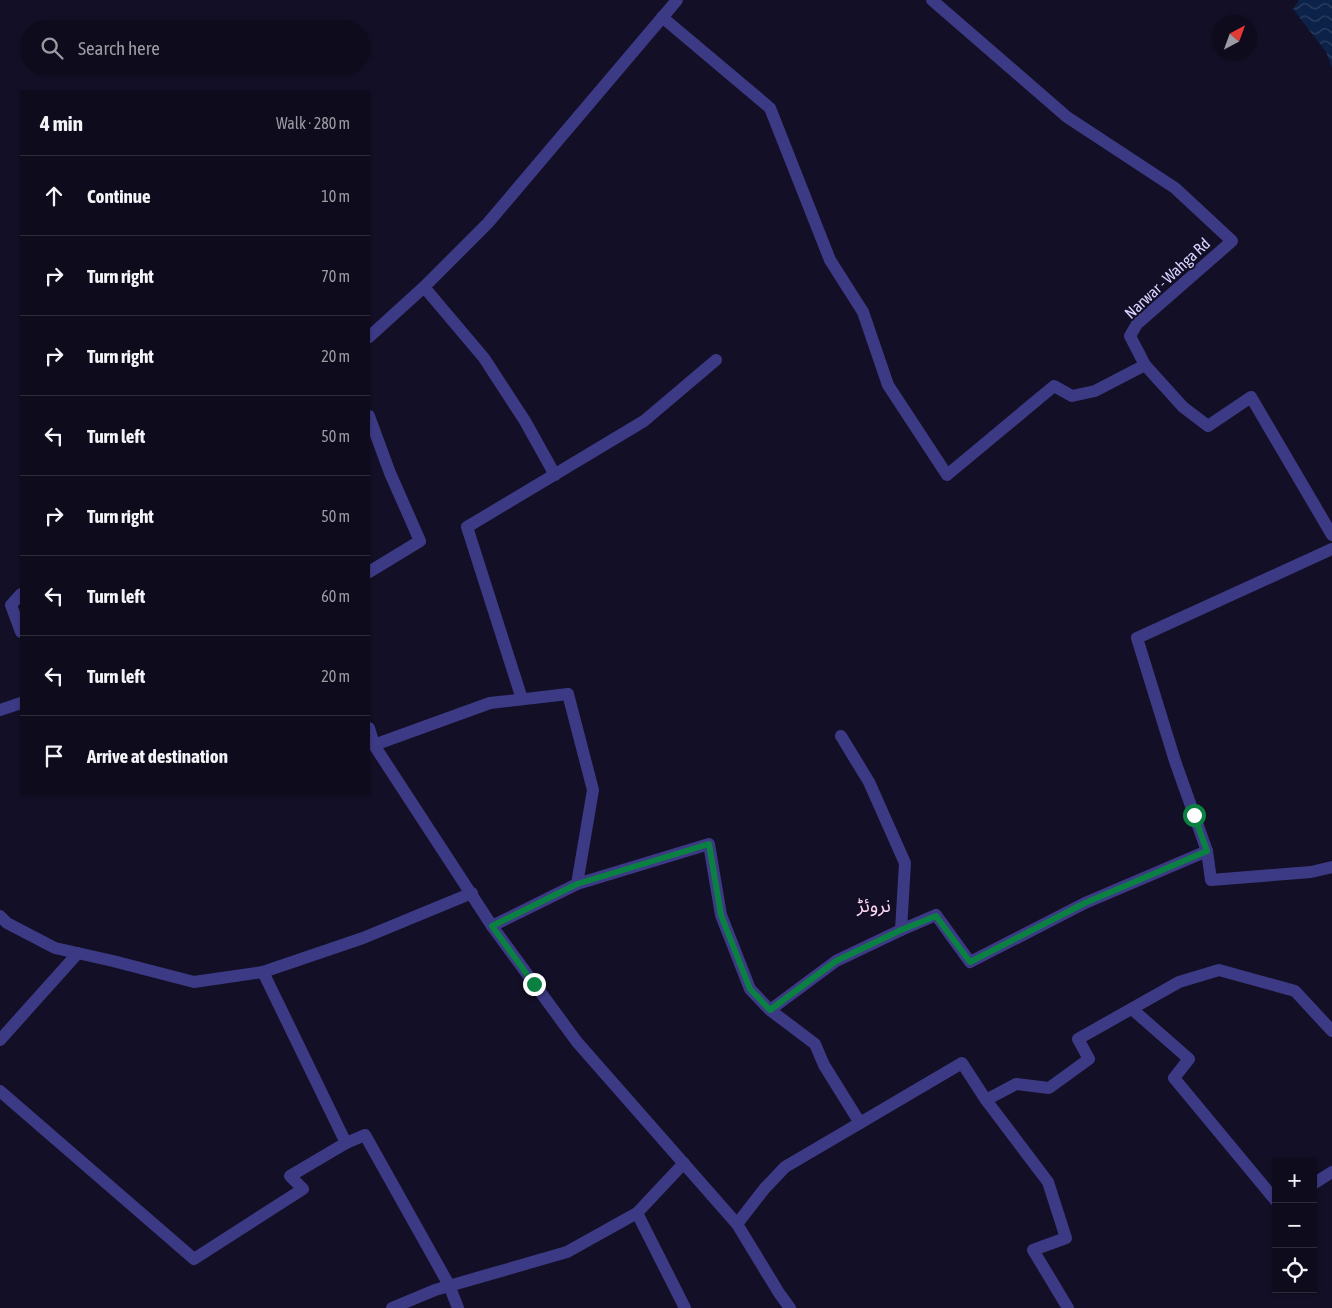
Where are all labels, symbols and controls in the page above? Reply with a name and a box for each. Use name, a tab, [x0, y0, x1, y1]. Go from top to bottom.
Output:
north arrow	[1212, 15, 1257, 60]
search box	[20, 20, 370, 75]
icon: search	[38, 34, 66, 62]
text: Search here	[78, 37, 160, 59]
text: 4 min	[40, 111, 83, 135]
text: Walk · 280 m	[276, 114, 350, 132]
icon: ahead	[40, 182, 68, 210]
text: Continue	[87, 185, 151, 207]
text: 10 m	[321, 187, 350, 205]
street label: Narwar - Wahga Rd	[1121, 234, 1214, 323]
icon: right	[40, 262, 68, 290]
text: Turn right	[87, 265, 154, 287]
text: 70 m	[321, 267, 350, 285]
icon: right	[40, 342, 68, 370]
text: Turn right	[87, 345, 154, 367]
text: 20 m	[321, 347, 350, 365]
icon: left	[40, 422, 68, 450]
text: Turn left	[87, 425, 145, 447]
text: 50 m	[321, 427, 350, 445]
icon: right	[40, 502, 68, 530]
text: Turn right	[87, 505, 154, 527]
text: 50 m	[321, 507, 350, 525]
icon: left	[40, 582, 68, 610]
text: Turn left	[87, 585, 145, 607]
text: 60 m	[321, 587, 350, 605]
icon: left	[40, 662, 68, 690]
text: Turn left	[87, 665, 145, 687]
text: 20 m	[321, 667, 350, 685]
icon: arrive	[40, 742, 68, 770]
text: Arrive at destination	[87, 745, 228, 767]
route start	[1183, 804, 1206, 827]
district label: نروئڑ	[856, 894, 891, 917]
route end	[523, 973, 546, 996]
map controls	[1272, 1158, 1317, 1293]
button: +	[1272, 1158, 1317, 1203]
button: −	[1272, 1203, 1317, 1248]
button: locate	[1272, 1248, 1317, 1293]

